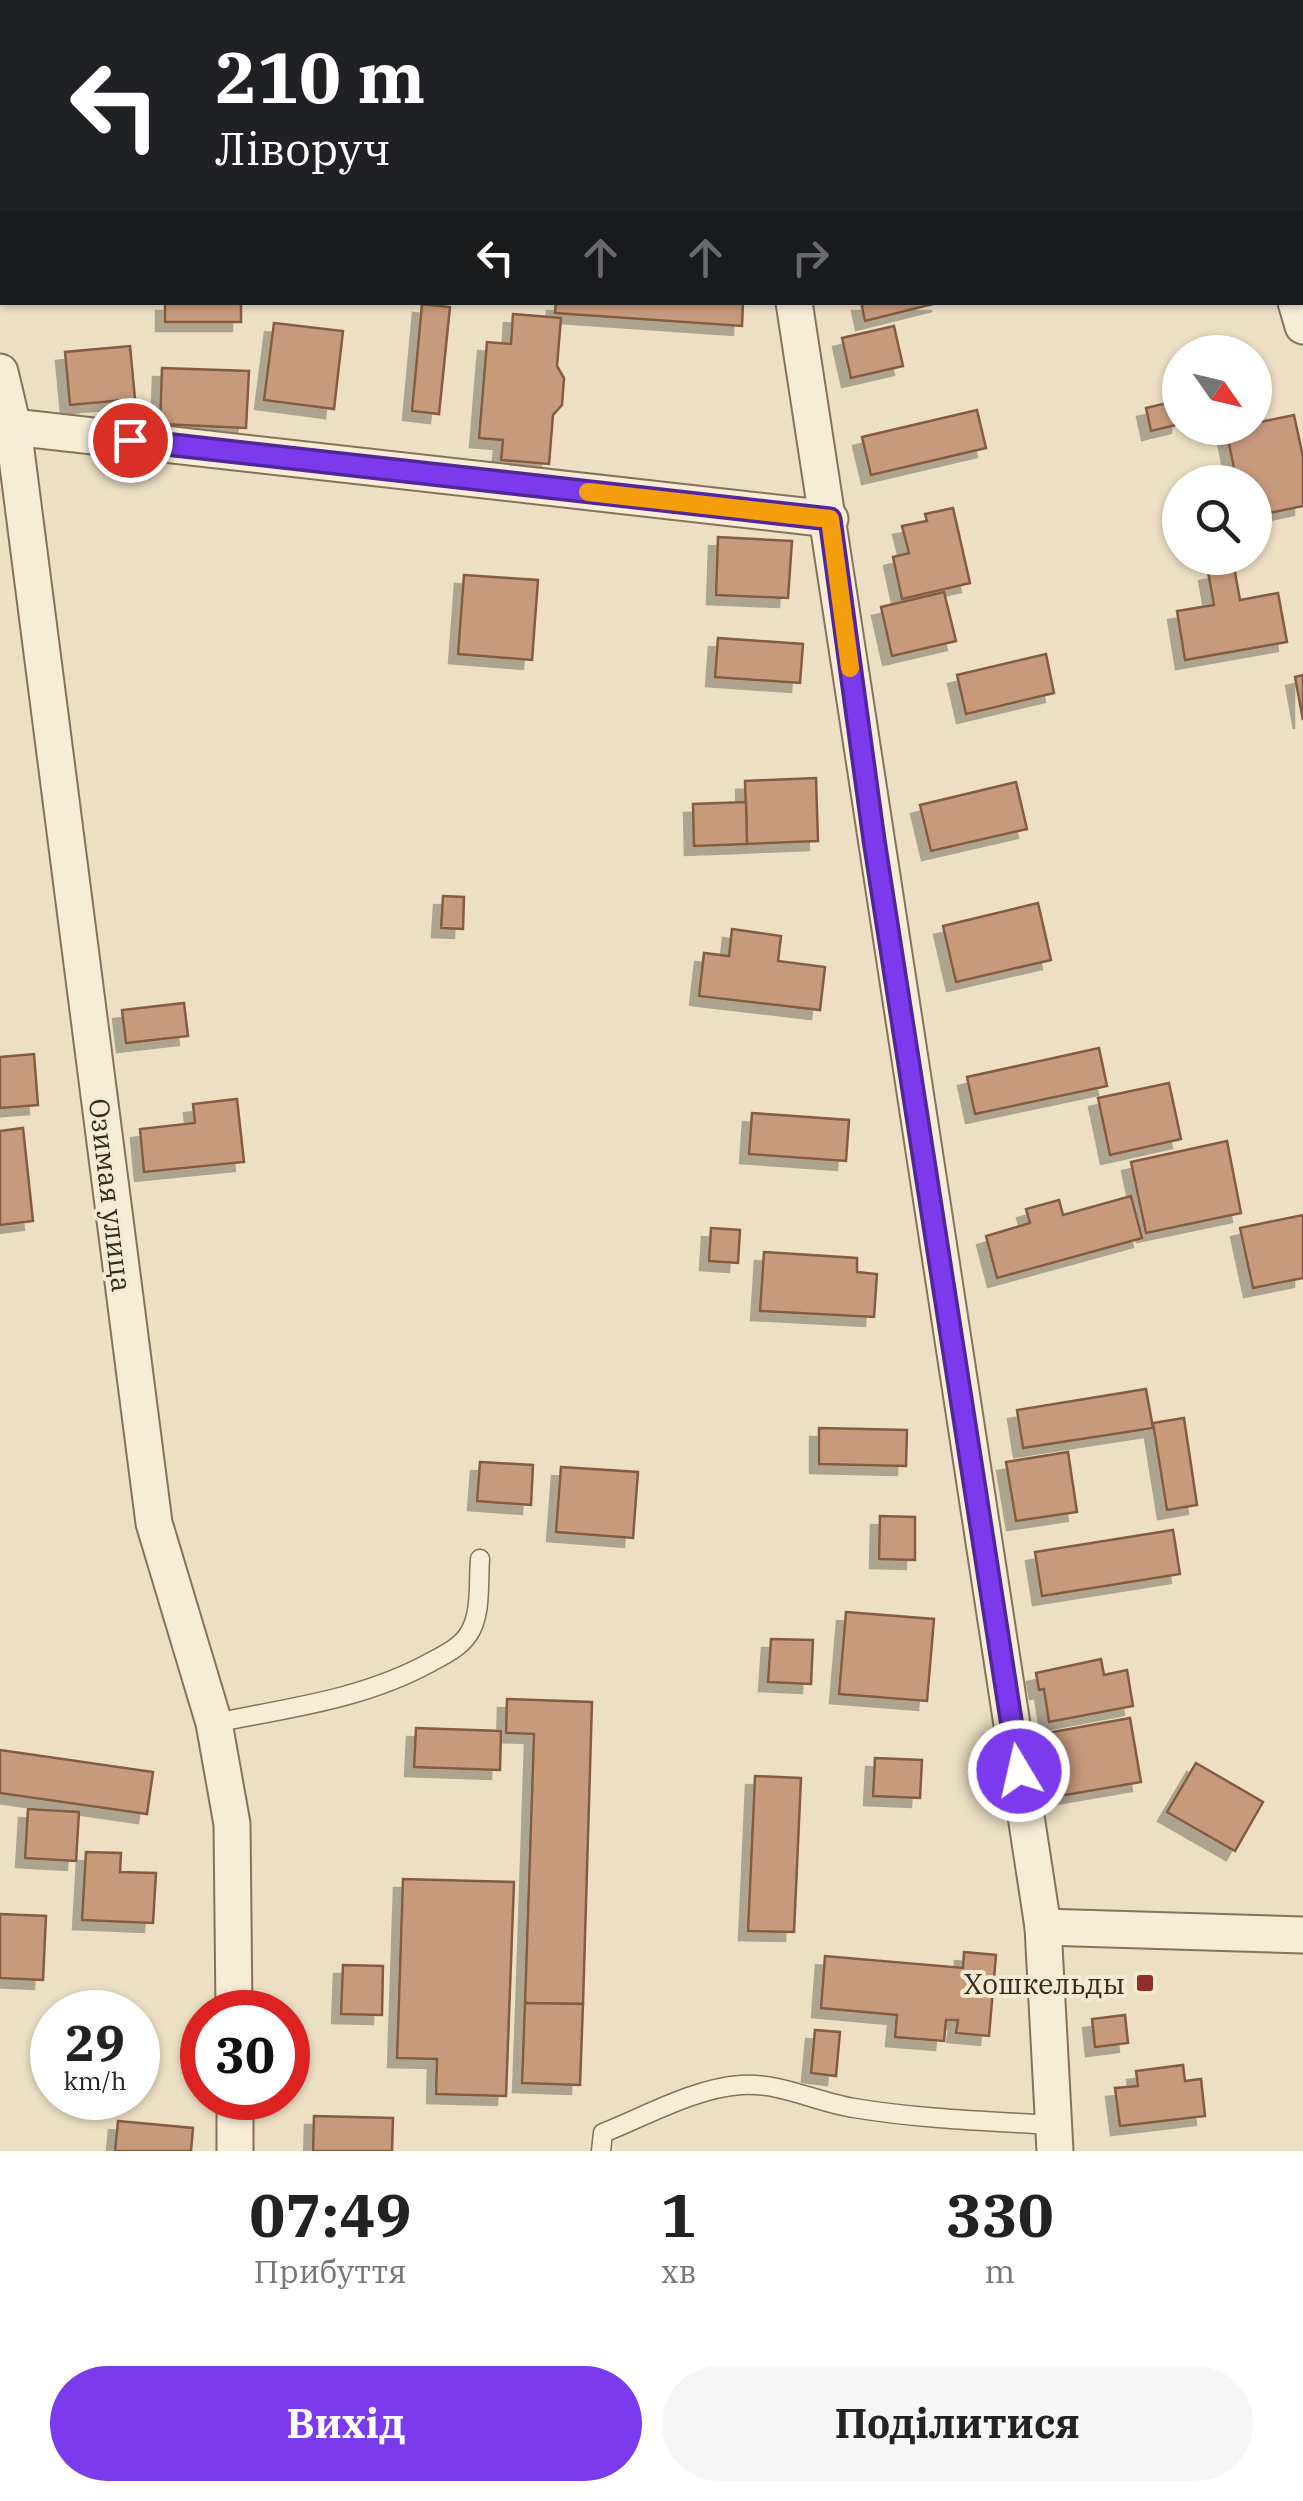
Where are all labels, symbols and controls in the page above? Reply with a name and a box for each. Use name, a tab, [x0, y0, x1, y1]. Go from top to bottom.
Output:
text: 210 m	[215, 31, 425, 122]
icon: left	[50, 40, 180, 170]
text: Ліворуч	[215, 119, 391, 177]
icon: left	[468, 230, 523, 285]
icon: ahead	[573, 230, 628, 285]
icon: ahead	[678, 230, 733, 285]
icon: right	[783, 230, 838, 285]
north arrow	[1162, 335, 1272, 445]
map controls	[1162, 335, 1272, 575]
pin	[88, 398, 173, 483]
icon: arrive	[103, 413, 158, 468]
button: search	[1162, 465, 1272, 575]
street label: Озимая улица	[81, 1096, 141, 1294]
position arrow	[967, 1719, 1071, 1823]
place label: Хошкельды	[964, 1965, 1125, 2002]
marker: Хошкельды	[1134, 1972, 1156, 1994]
speed limit sign: 30	[180, 1990, 310, 2120]
text: 29	[65, 2010, 125, 2075]
text: km/h	[63, 2064, 127, 2097]
text: 07:49	[249, 2175, 411, 2254]
text: 1	[661, 2175, 697, 2254]
text: 330	[946, 2175, 1054, 2254]
text: Прибуття	[254, 2250, 407, 2292]
text: хв	[661, 2250, 697, 2292]
text: m	[985, 2250, 1015, 2292]
button: Вихід	[50, 2366, 642, 2481]
button: Поділитися	[662, 2366, 1253, 2481]

